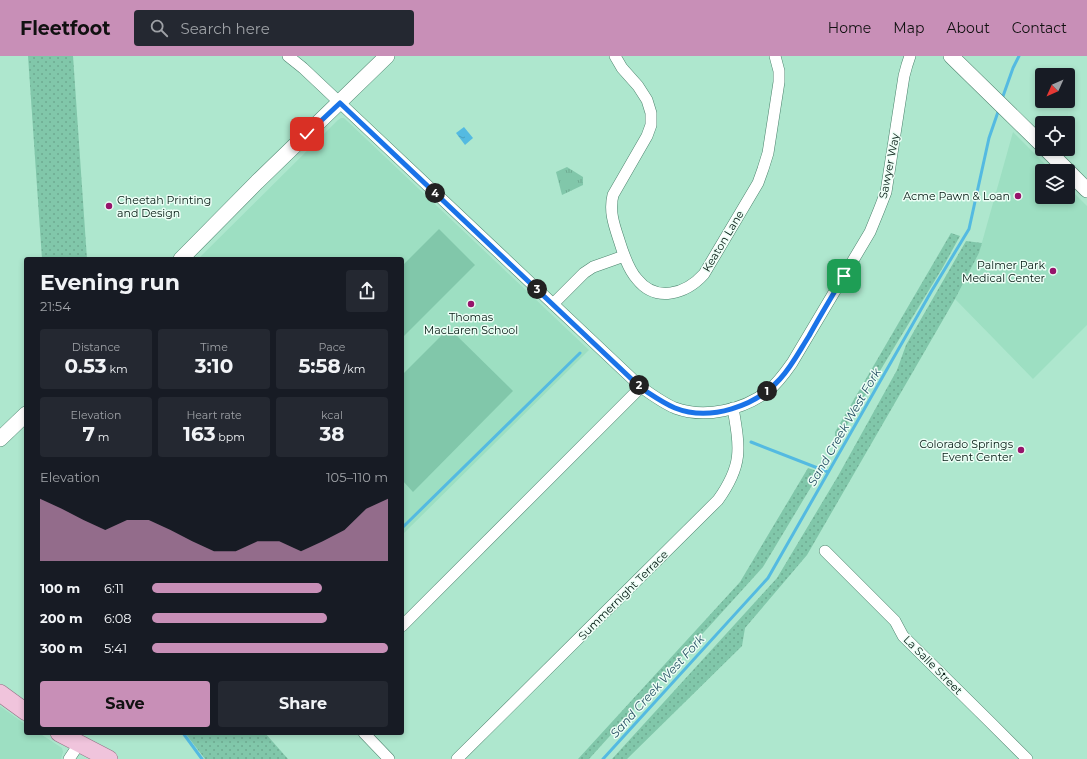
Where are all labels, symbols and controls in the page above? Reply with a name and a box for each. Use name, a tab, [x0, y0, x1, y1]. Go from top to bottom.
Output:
search box	[134, 10, 414, 46]
text: Fleetfoot	[20, 17, 110, 40]
icon: search	[148, 17, 170, 39]
text: Search here	[180, 19, 270, 38]
text: Home	[828, 19, 871, 37]
text: Map	[893, 19, 924, 37]
text: About	[946, 19, 990, 37]
text: Contact	[1012, 19, 1067, 37]
north arrow	[1035, 68, 1075, 108]
map controls	[1035, 68, 1075, 204]
button: locate	[1035, 116, 1075, 156]
pin	[290, 117, 324, 151]
icon: check	[296, 123, 318, 145]
street label: Sawyer Way	[876, 132, 902, 200]
button: layers	[1035, 164, 1075, 204]
pin: 4	[425, 183, 445, 203]
text: 4	[431, 186, 439, 200]
place label: Acme Pawn & Loan	[903, 189, 1010, 203]
marker: Acme Pawn & Loan	[1013, 191, 1023, 201]
place label: Cheetah Printing and Design	[117, 193, 211, 220]
marker: Cheetah Printing and Design	[104, 201, 114, 211]
street label: Keaton Lane	[699, 208, 747, 274]
place label: Palmer Park Medical Center	[962, 258, 1045, 285]
pin	[827, 259, 861, 293]
icon: arrive	[833, 265, 855, 287]
marker: Palmer Park Medical Center	[1048, 266, 1058, 276]
text: Evening run	[40, 269, 180, 296]
button: share	[346, 270, 388, 312]
pin: 3	[527, 279, 547, 299]
text: 3	[534, 282, 540, 296]
text: 21:54	[40, 298, 71, 314]
marker: Thomas MacLaren School	[466, 299, 476, 309]
place label: Thomas MacLaren School	[424, 310, 518, 337]
text: Distance	[72, 340, 120, 354]
text: Time	[200, 340, 228, 354]
text: Pace	[319, 340, 345, 354]
text: 0.53	[64, 354, 107, 378]
text: 3:10	[195, 354, 233, 378]
text: 5:58	[298, 354, 341, 378]
text: km	[107, 362, 128, 376]
text: /km	[341, 362, 366, 376]
water label: Sand Creek West Fork	[804, 365, 884, 488]
pin: 2	[629, 375, 649, 395]
text: 2	[636, 378, 642, 392]
pin: 1	[757, 381, 777, 401]
text: 1	[765, 384, 769, 398]
text: Elevation	[71, 408, 121, 422]
text: Heart rate	[186, 408, 242, 422]
text: kcal	[321, 408, 343, 422]
text: 7	[83, 422, 95, 446]
text: 163	[183, 422, 215, 446]
text: 38	[319, 422, 345, 446]
text: m	[95, 430, 109, 444]
text: bpm	[215, 430, 245, 444]
place label: Colorado Springs Event Center	[919, 437, 1014, 464]
marker: Colorado Springs Event Center	[1016, 445, 1026, 455]
text: Elevation	[40, 469, 100, 485]
text: 105–110 m	[326, 469, 388, 485]
street label: Summernight Terrace	[575, 547, 671, 643]
text: 100 m	[40, 580, 80, 596]
text: 6:11	[104, 580, 124, 596]
text: 200 m	[40, 610, 83, 626]
text: 6:08	[104, 610, 132, 626]
water label: Sand Creek West Fork	[607, 631, 708, 741]
street label: La Salle Street	[901, 633, 966, 698]
text: 300 m	[40, 640, 83, 656]
text: 5:41	[104, 640, 127, 656]
button: Save	[40, 681, 210, 727]
button: Share	[218, 681, 388, 727]

